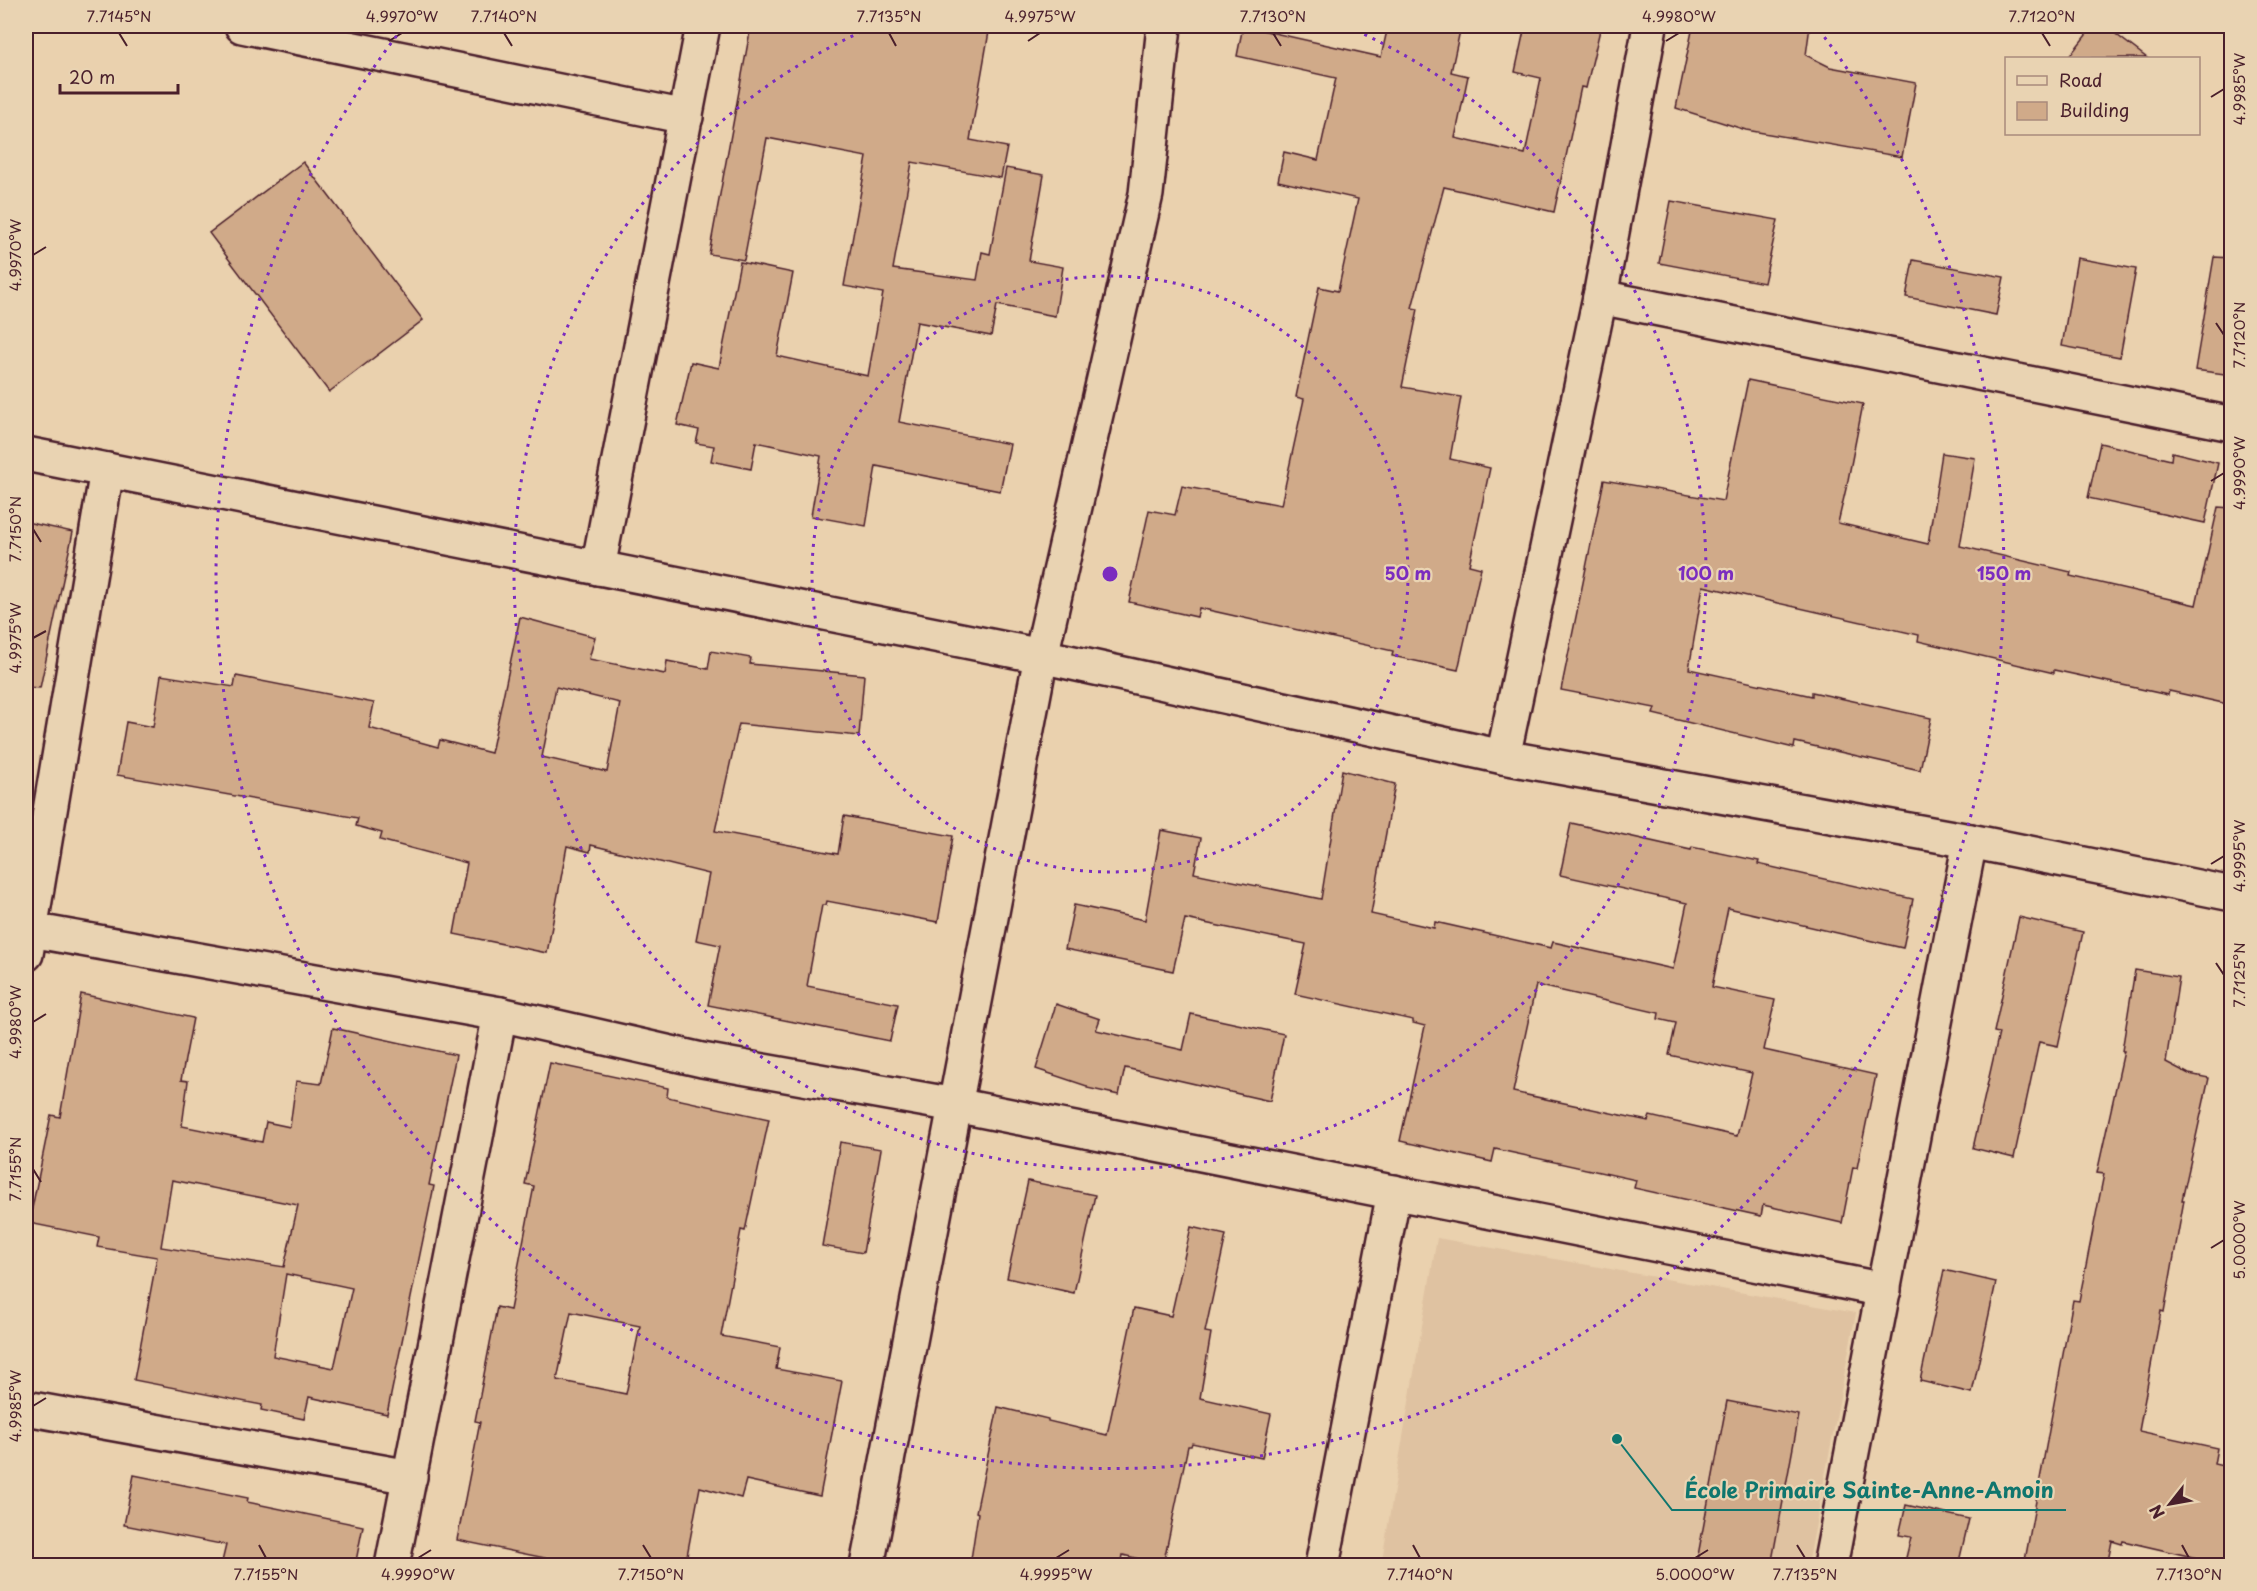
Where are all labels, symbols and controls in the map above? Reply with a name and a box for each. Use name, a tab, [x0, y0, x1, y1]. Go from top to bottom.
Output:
text: 7.7145°N	[87, 4, 151, 27]
text: 4.9970°W	[366, 4, 439, 27]
text: 7.7140°N	[471, 4, 537, 27]
text: 7.7135°N	[857, 4, 921, 27]
text: 4.9975°W	[1004, 4, 1076, 27]
text: 7.7130°N	[1240, 4, 1306, 27]
text: 4.9980°W	[1642, 4, 1717, 27]
text: 7.7120°N	[2008, 4, 2076, 27]
text: 4.9985°W	[2227, 52, 2250, 125]
scale bar	[60, 57, 178, 95]
legend	[2005, 57, 2200, 135]
text: 20 m	[69, 63, 115, 90]
text: Road	[2059, 66, 2103, 93]
text: Building	[2059, 96, 2129, 123]
text: 4.9970°W	[3, 218, 26, 291]
text: 7.7120°N	[2227, 301, 2250, 369]
text: 4.9990°W	[2227, 435, 2250, 510]
text: 7.7150°N	[3, 496, 26, 562]
text: 50 m	[1385, 559, 1431, 586]
text: 100 m	[1678, 559, 1734, 586]
text: 150 m	[1977, 559, 2031, 586]
centre of rings	[1100, 564, 1120, 584]
text: 4.9975°W	[3, 602, 26, 674]
text: 4.9995°W	[2227, 819, 2250, 892]
text: 7.7125°N	[2227, 942, 2250, 1008]
text: 4.9980°W	[3, 984, 26, 1059]
text: 7.7155°N	[3, 1137, 26, 1201]
text: 5.0000°W	[2227, 1200, 2250, 1280]
text: 4.9985°W	[3, 1369, 26, 1442]
callout: École Primaire Sainte-Anne-Amoin	[1672, 1471, 2066, 1510]
text: École Primaire Sainte-Anne-Amoin	[1684, 1473, 2054, 1505]
north arrow	[2140, 1474, 2200, 1534]
text: N	[2143, 1501, 2170, 1524]
text: 7.7155°N	[234, 1562, 298, 1585]
text: 4.9990°W	[381, 1562, 456, 1585]
text: 7.7150°N	[618, 1562, 684, 1585]
text: 4.9995°W	[1020, 1562, 1093, 1585]
text: 7.7140°N	[1387, 1562, 1453, 1585]
text: 5.0000°W	[1655, 1562, 1735, 1585]
text: 7.7135°N	[1773, 1562, 1837, 1585]
text: 7.7130°N	[2156, 1562, 2222, 1585]

